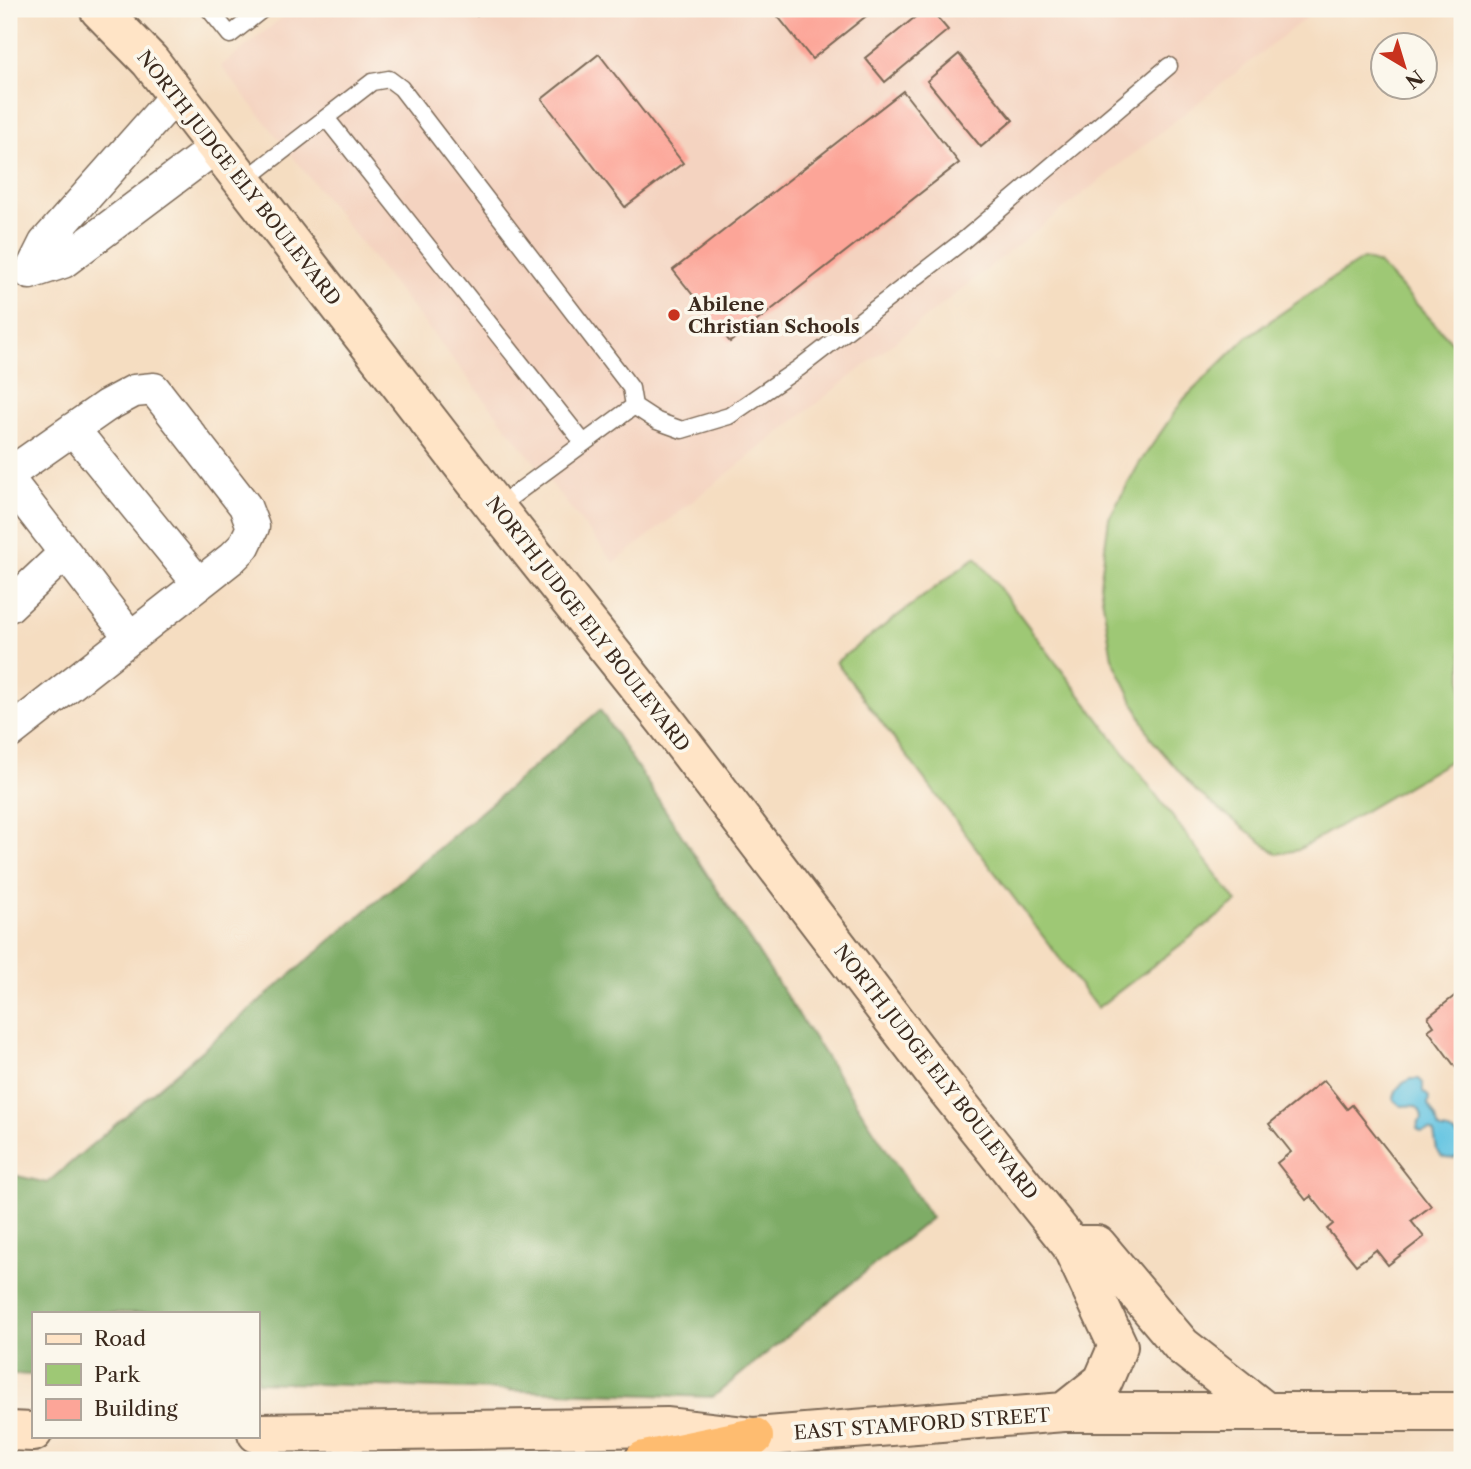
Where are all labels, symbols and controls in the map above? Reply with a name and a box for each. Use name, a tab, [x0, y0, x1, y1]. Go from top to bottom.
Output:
north arrow	[1370, 32, 1440, 102]
street label: NORTH JUDGE ELY BOULEVARD	[132, 46, 346, 310]
text: N	[1401, 65, 1428, 93]
place label: Abilene Christian Schools	[687, 293, 860, 338]
marker: Abilene Christian Schools	[666, 307, 682, 323]
street label: NORTH JUDGE ELY BOULEVARD	[481, 492, 695, 756]
street label: NORTH JUDGE ELY BOULEVARD	[829, 940, 1043, 1204]
legend	[32, 1312, 259, 1438]
text: Road	[94, 1326, 146, 1351]
text: Park	[94, 1362, 140, 1387]
text: Building	[94, 1396, 179, 1421]
street label: EAST STAMFORD STREET	[793, 1404, 1052, 1444]

